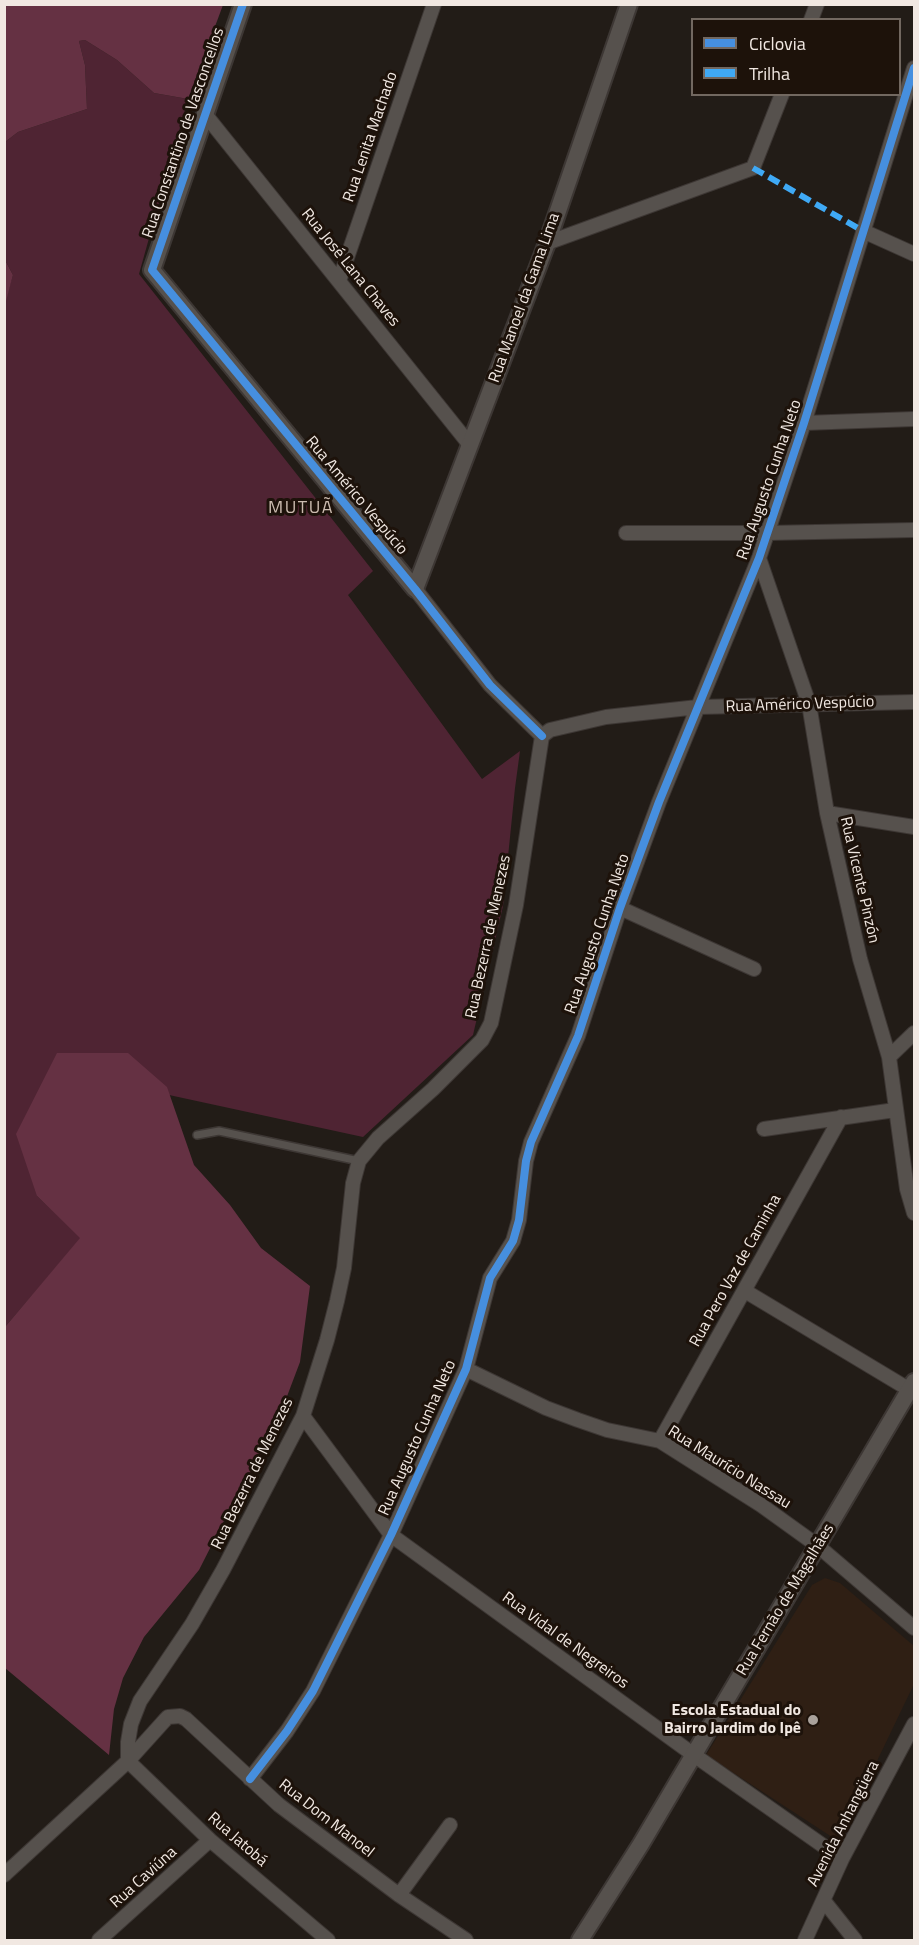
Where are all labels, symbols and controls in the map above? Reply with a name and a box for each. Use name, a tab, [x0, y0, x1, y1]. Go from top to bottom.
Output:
legend	[691, 18, 901, 96]
street label: Rua Constantino de Vasconcellos	[139, 25, 229, 241]
text: Ciclovia	[749, 30, 806, 57]
text: Trilha	[749, 60, 790, 87]
street label: Rua Lenita Machado	[340, 69, 402, 205]
street label: Rua José Lana Chaves	[297, 205, 403, 331]
street label: Rua Manoel da Gama Lima	[485, 211, 565, 385]
street label: Rua Augusto Cunha Neto	[734, 397, 806, 563]
street label: Rua Américo Vespúcio	[301, 433, 411, 559]
district label: MUTUÃ	[268, 498, 334, 520]
street label: Rua Américo Vespúcio	[725, 693, 875, 717]
street label: Rua Vicente Pinzón	[835, 815, 883, 945]
street label: Rua Augusto Cunha Neto	[562, 851, 634, 1017]
street label: Rua Bezerra de Menezes	[462, 854, 516, 1020]
street label: Rua Pero Vaz de Caminha	[686, 1191, 786, 1351]
street label: Rua Augusto Cunha Neto	[375, 1357, 461, 1519]
street label: Rua Bezerra de Menezes	[208, 1395, 298, 1553]
street label: Rua Maurício Nassau	[664, 1422, 794, 1514]
street label: Rua Fernão de Magalhães	[733, 1521, 839, 1679]
street label: Rua Vidal de Negreiros	[498, 1589, 632, 1693]
place label: Escola Estadual do Bairro Jardim do Ipê	[664, 1701, 801, 1739]
marker: Escola Estadual do Bairro Jardim do Ipê	[806, 1713, 820, 1727]
street label: Avenida Anhangüera	[804, 1758, 884, 1890]
street label: Rua Dom Manoel	[274, 1776, 378, 1862]
street label: Rua Jatobá	[203, 1809, 271, 1871]
street label: Rua Caviúna	[107, 1843, 181, 1913]

